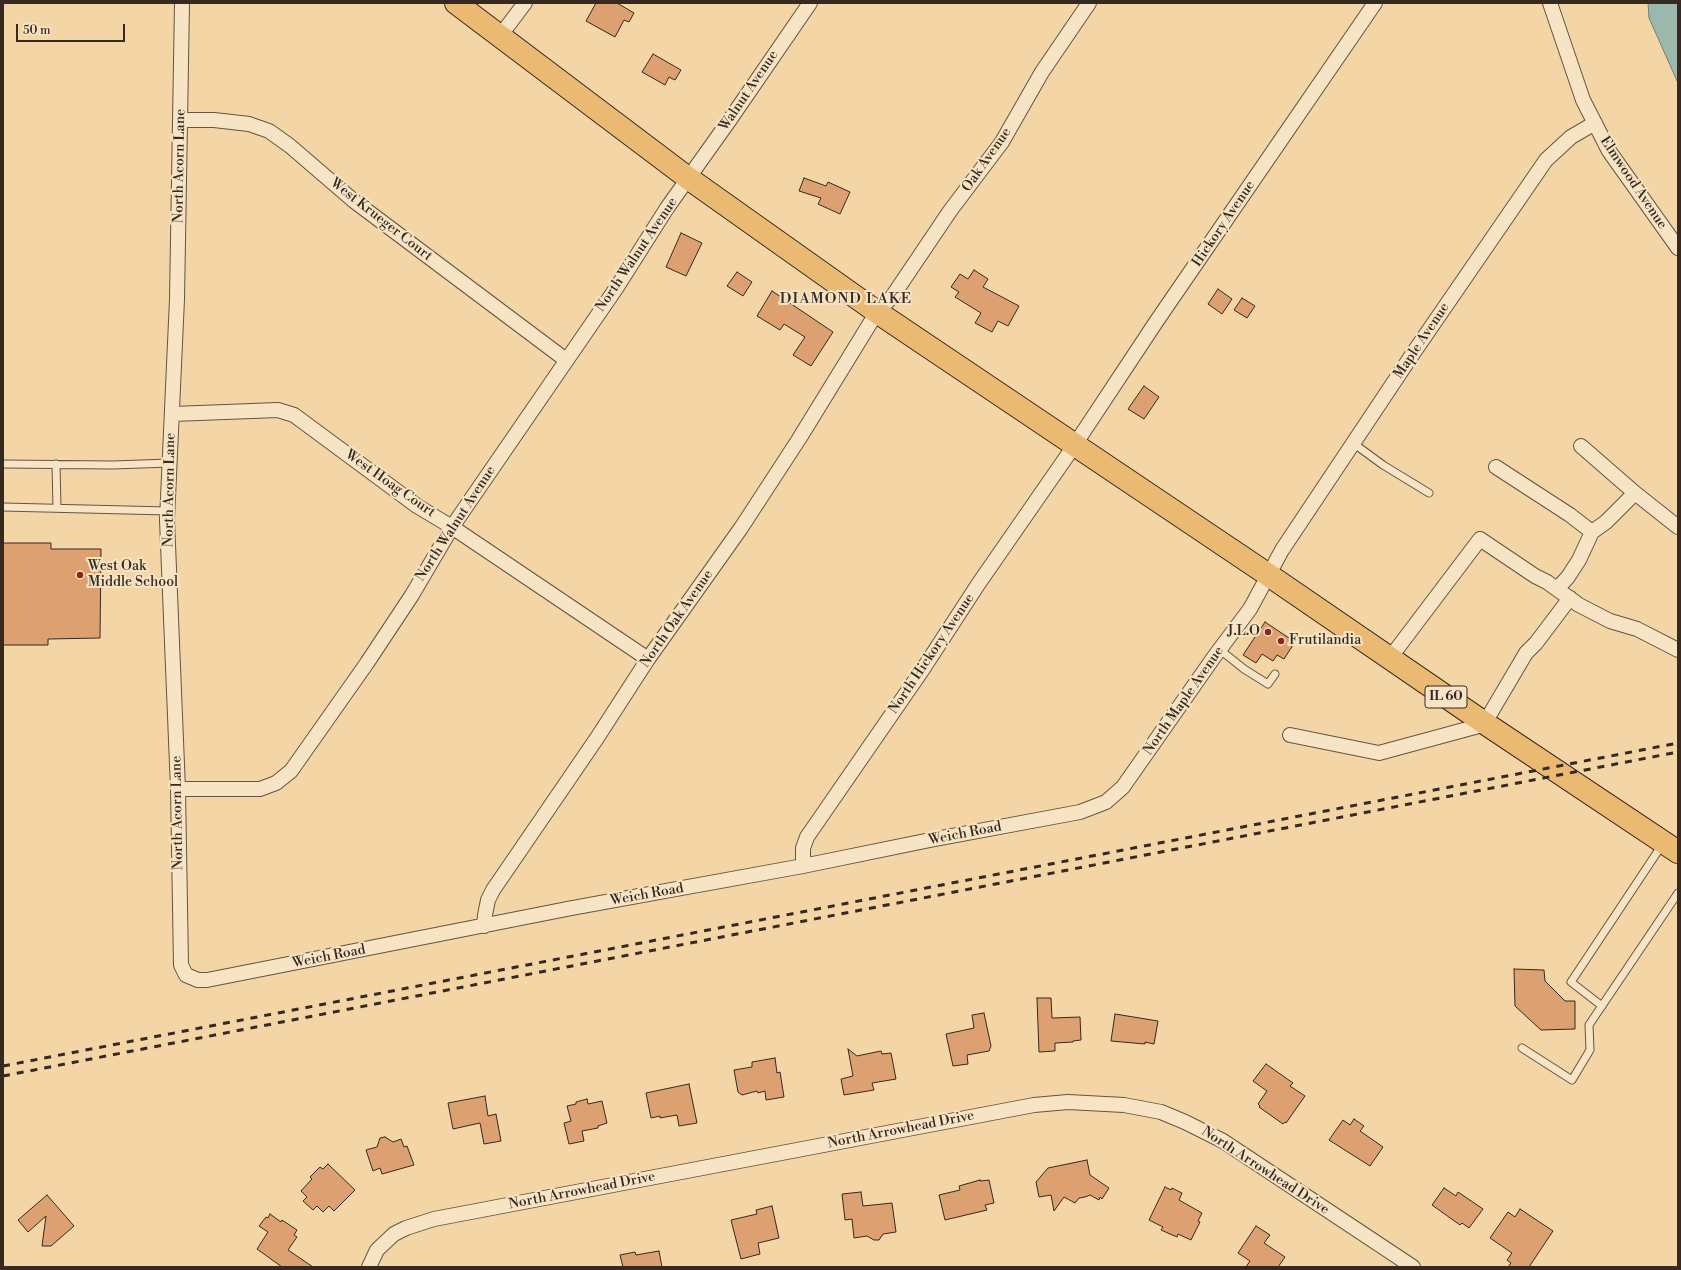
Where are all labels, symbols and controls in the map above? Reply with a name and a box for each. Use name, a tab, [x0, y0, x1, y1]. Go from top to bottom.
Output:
scale bar	[18, 16, 127, 42]
text: 50 m	[23, 23, 51, 38]
street label: Walnut Avenue	[716, 48, 782, 134]
street label: North Acorn Lane	[171, 109, 189, 223]
street label: Oak Avenue	[959, 125, 1015, 195]
street label: Elmwood Avenue	[1596, 133, 1670, 233]
street label: West Krueger Court	[327, 175, 435, 265]
street label: Hickory Avenue	[1189, 178, 1259, 270]
street label: North Walnut Avenue	[593, 195, 681, 315]
district label: DIAMOND LAKE	[780, 290, 912, 308]
street label: Maple Avenue	[1390, 300, 1454, 382]
street label: North Acorn Lane	[161, 433, 179, 547]
street label: West Hoag Court	[342, 447, 438, 521]
street label: North Walnut Avenue	[412, 463, 500, 585]
place label: West Oak Middle School	[88, 559, 178, 592]
street label: North Oak Avenue	[637, 567, 717, 671]
marker: West Oak Middle School	[75, 570, 85, 580]
street label: North Hickory Avenue	[886, 591, 978, 717]
place label: J.L.O	[1227, 624, 1260, 640]
marker: J.L.O	[1263, 627, 1273, 637]
place label: Frutilandia	[1289, 633, 1361, 649]
marker: Frutilandia	[1276, 636, 1286, 646]
street label: North Maple Avenue	[1140, 643, 1228, 759]
road number: IL 60	[1425, 686, 1467, 708]
street label: North Acorn Lane	[169, 756, 187, 870]
street label: Weich Road	[927, 819, 1003, 849]
street label: Weich Road	[609, 880, 685, 910]
street label: Weich Road	[291, 942, 367, 972]
street label: North Arrowhead Drive	[826, 1108, 976, 1152]
street label: North Arrowhead Drive	[1198, 1123, 1332, 1219]
street label: North Arrowhead Drive	[507, 1169, 657, 1213]

